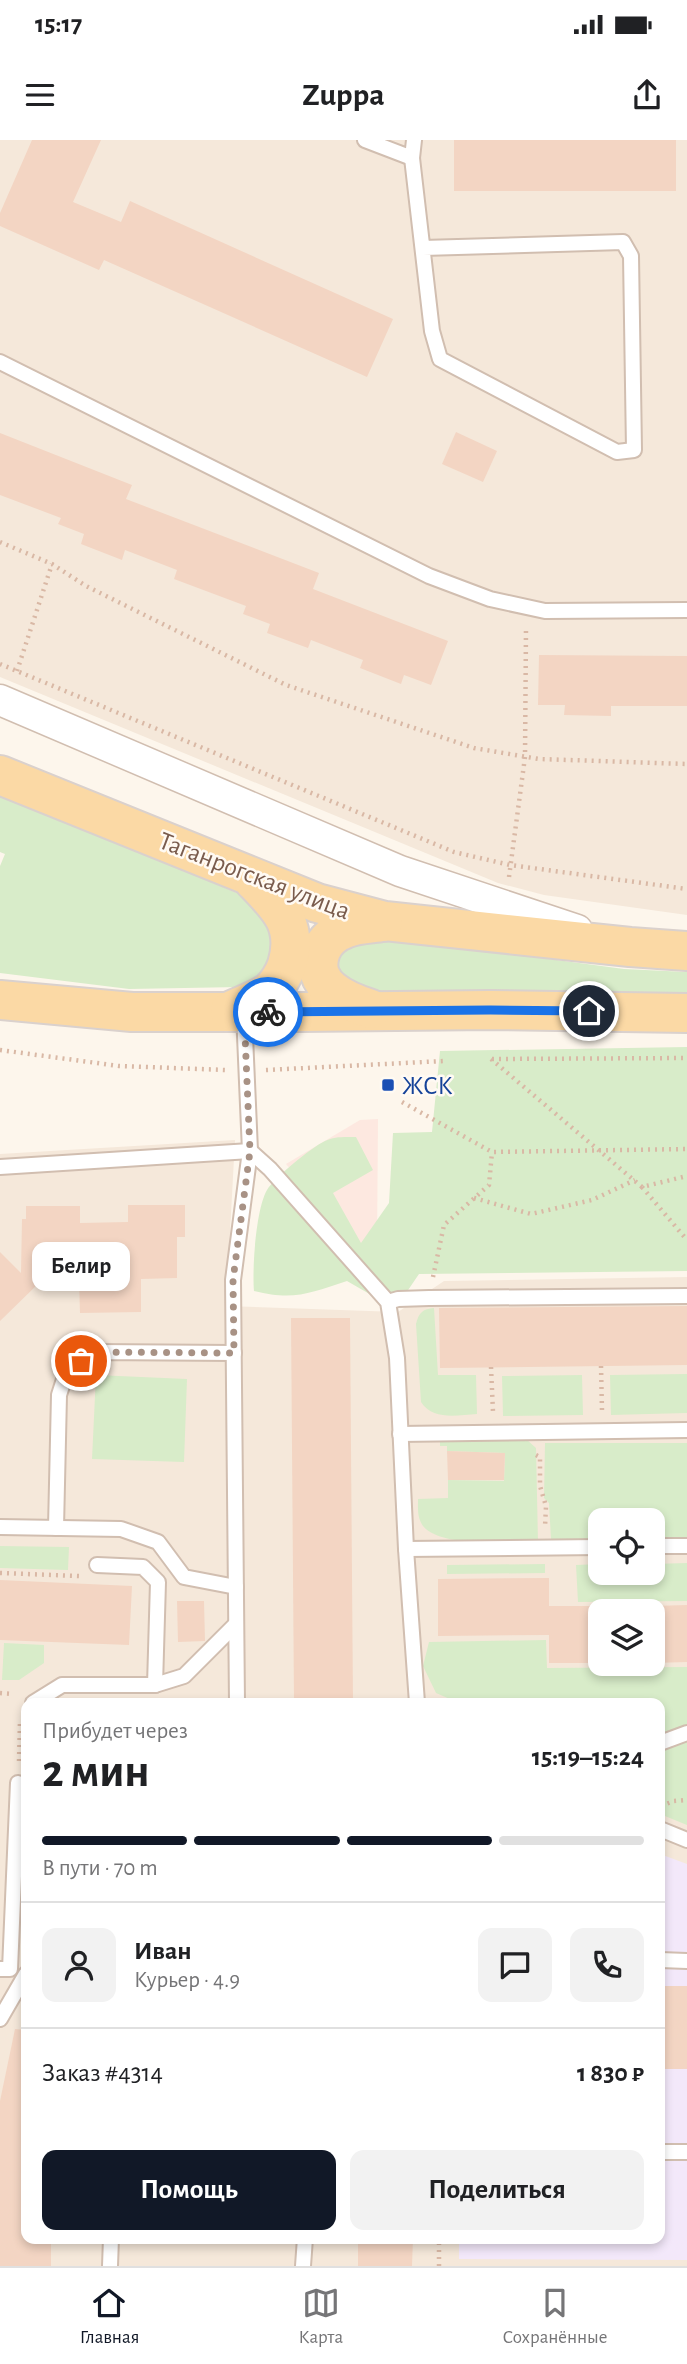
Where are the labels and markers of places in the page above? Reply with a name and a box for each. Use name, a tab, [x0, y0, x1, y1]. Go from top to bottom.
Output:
pin	[559, 981, 619, 1041]
place label: ЖСК	[402, 1073, 453, 1099]
marker: ЖСК	[380, 1077, 396, 1093]
callout: Белир	[32, 1242, 130, 1291]
pin	[51, 1331, 111, 1391]

